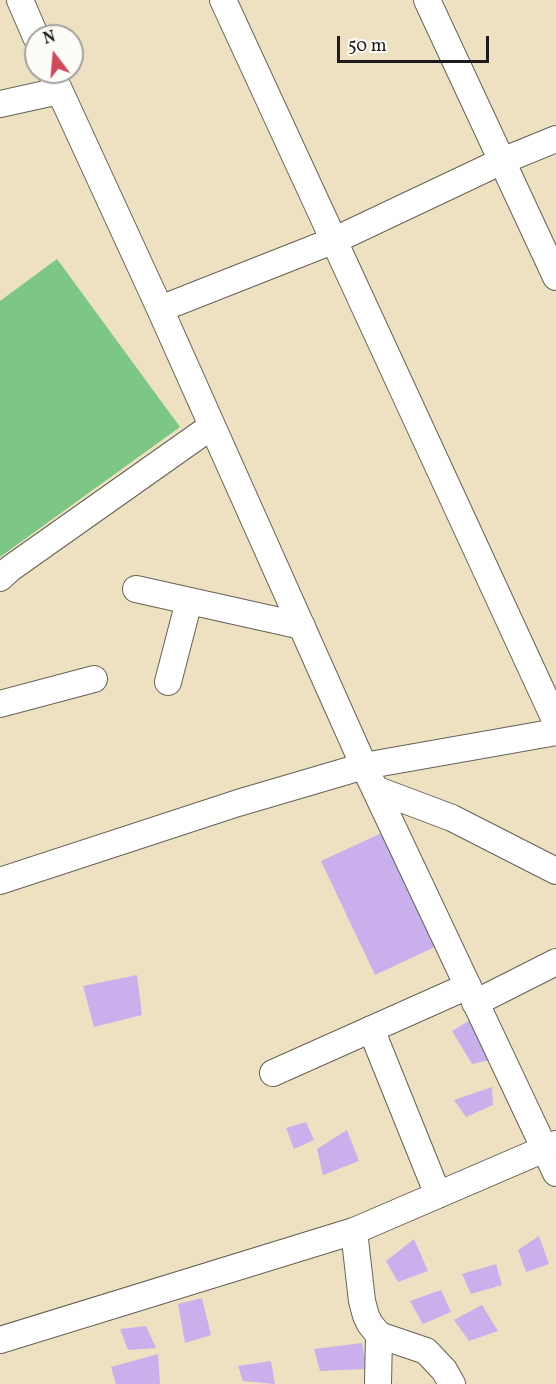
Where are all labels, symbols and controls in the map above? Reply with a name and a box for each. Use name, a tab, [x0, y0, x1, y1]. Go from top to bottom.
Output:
north arrow	[24, 24, 84, 84]
scale bar	[340, 24, 492, 62]
text: N	[41, 26, 58, 51]
text: 50 m	[348, 34, 387, 59]

